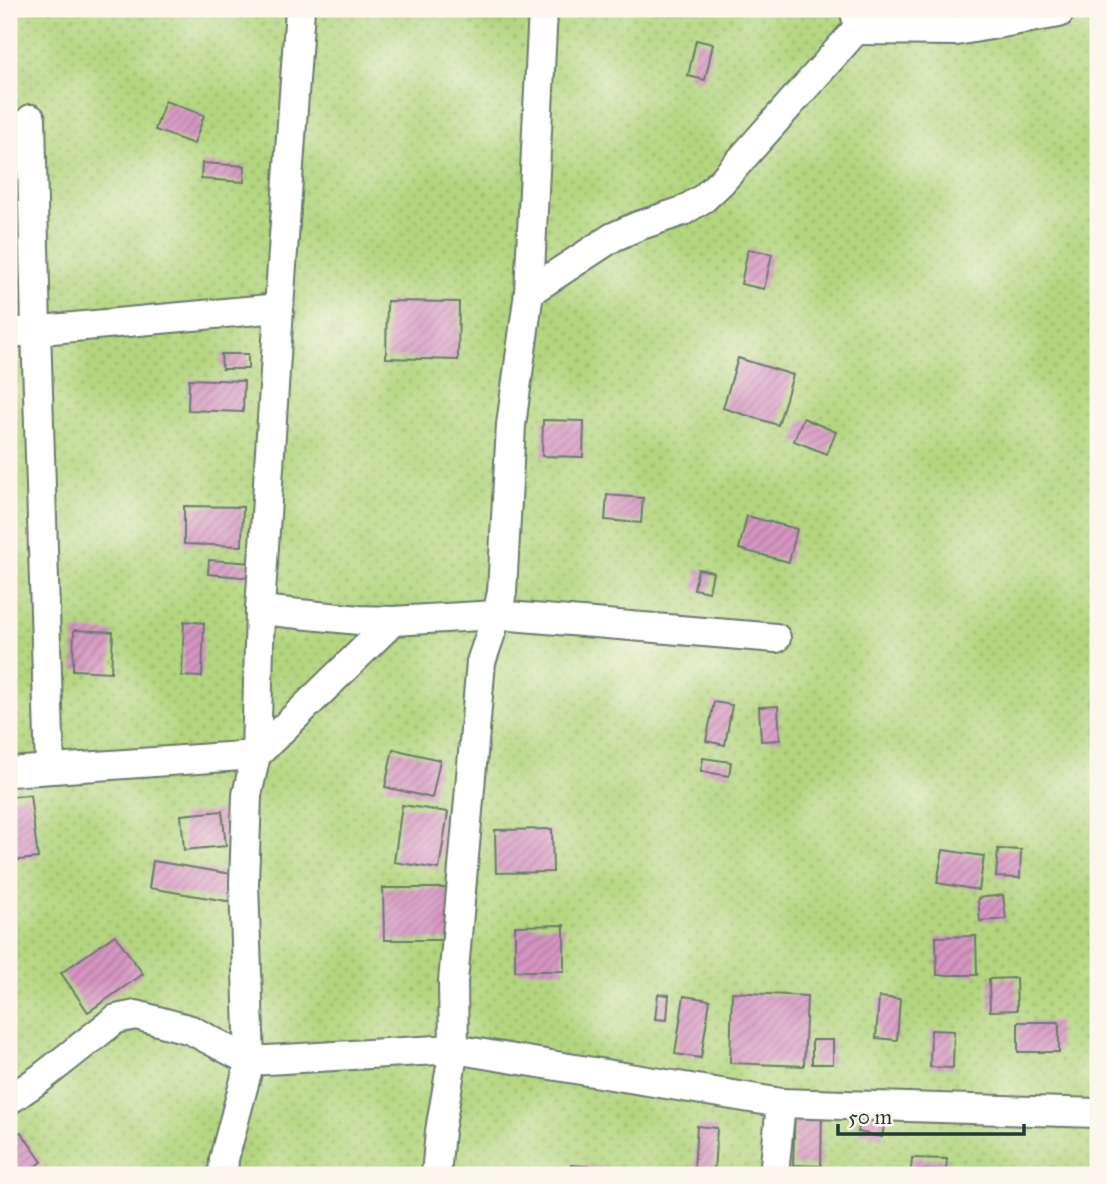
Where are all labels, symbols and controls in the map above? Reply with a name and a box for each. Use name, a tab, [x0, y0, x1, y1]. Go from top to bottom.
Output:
scale bar	[838, 1093, 1023, 1137]
text: 50 m	[848, 1104, 893, 1130]

